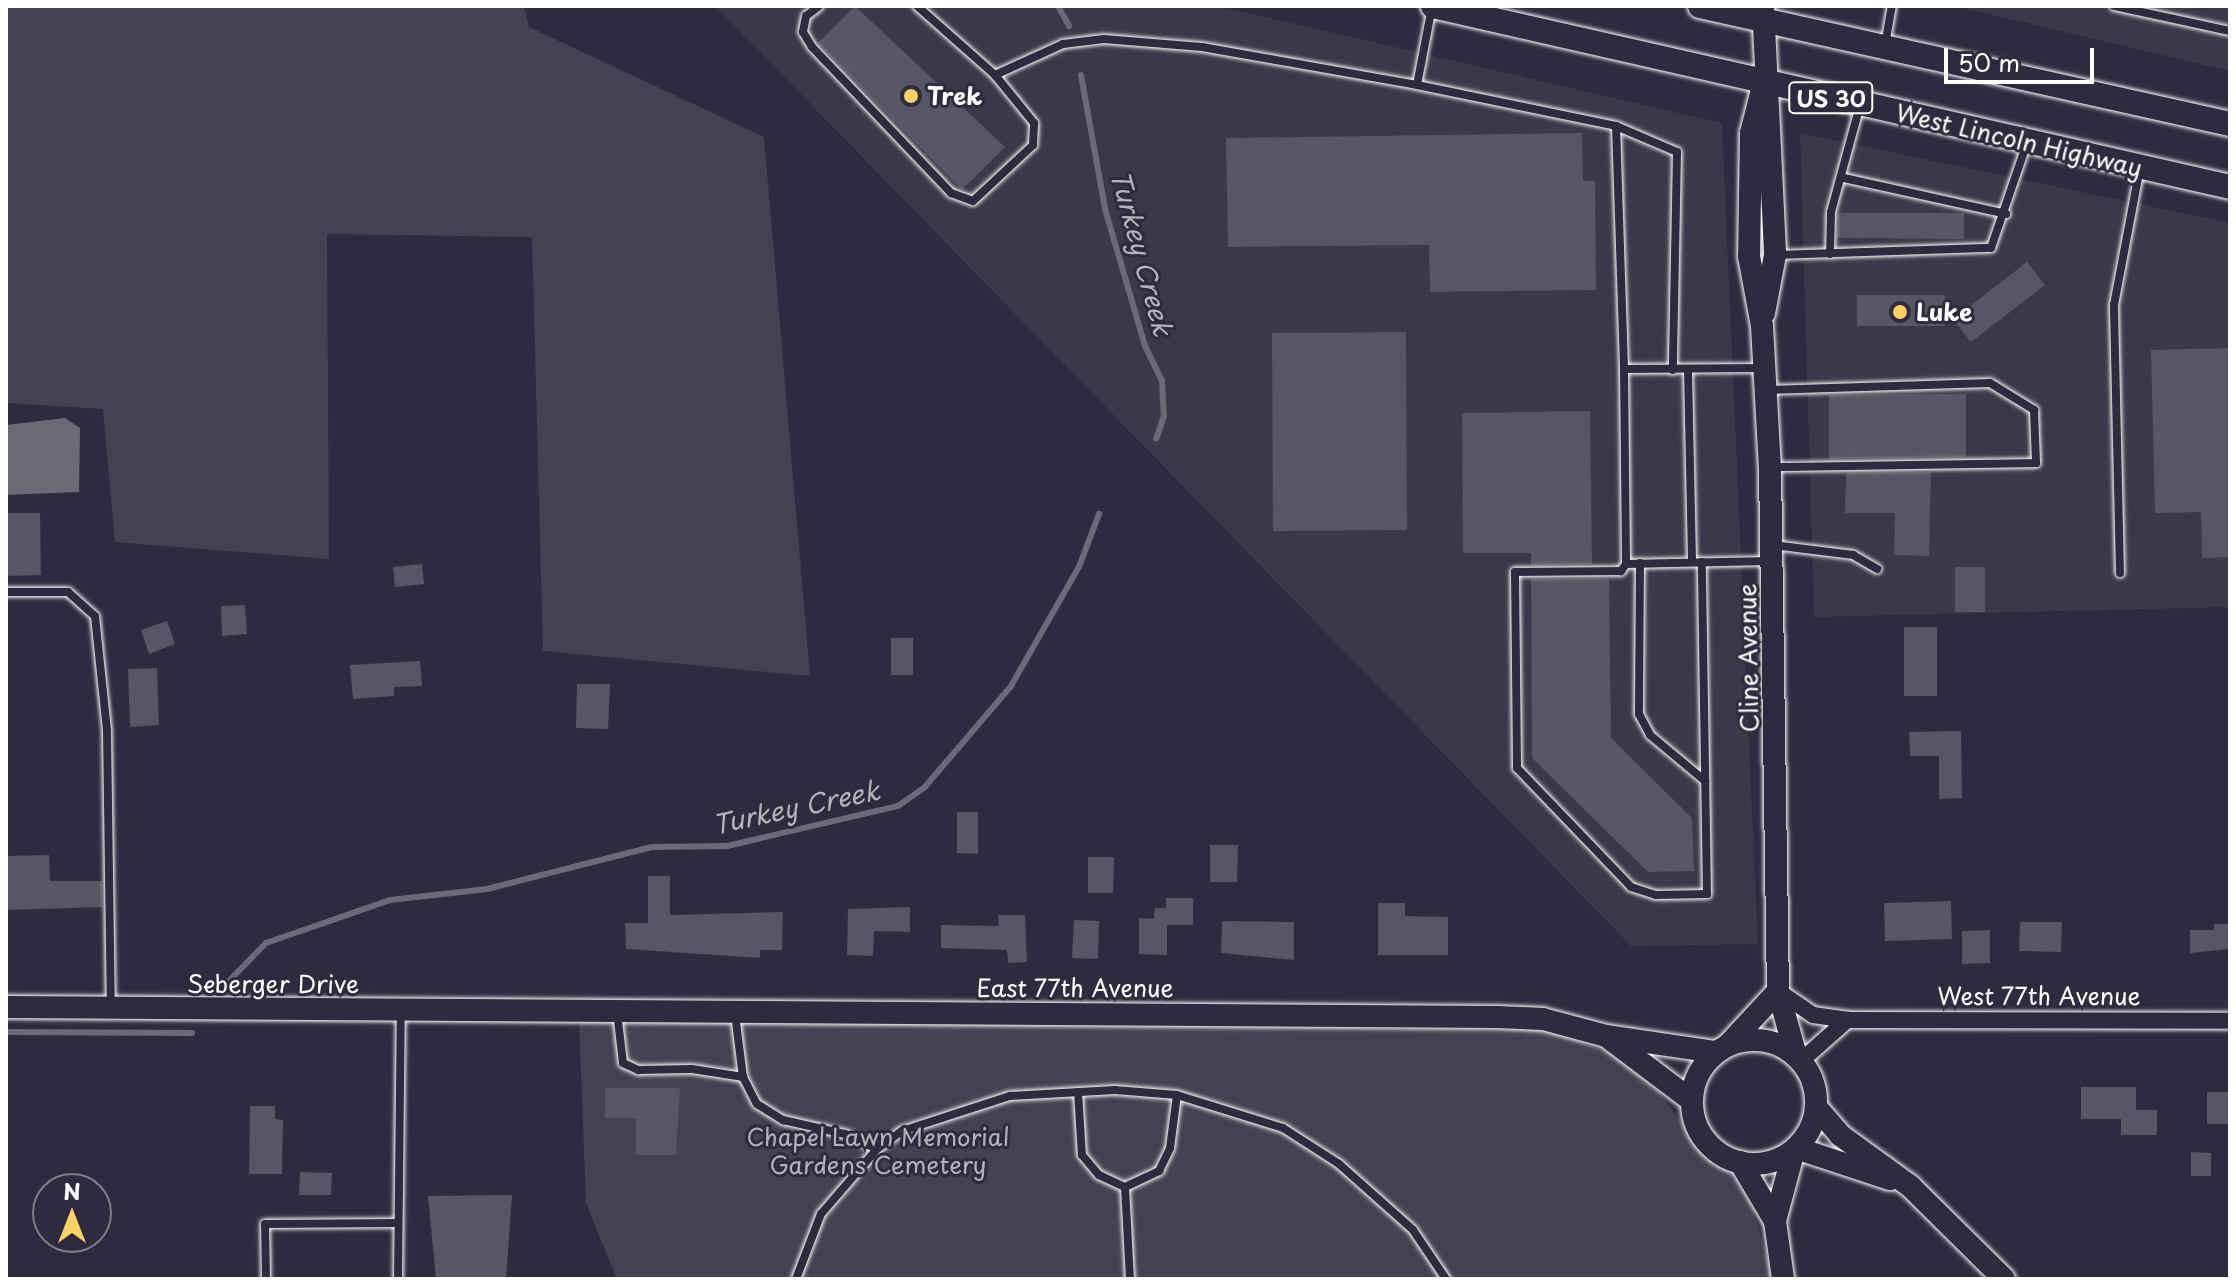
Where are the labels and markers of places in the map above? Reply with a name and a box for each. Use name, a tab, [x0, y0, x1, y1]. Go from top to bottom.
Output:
place label: Trek	[927, 82, 982, 110]
marker: Trek	[902, 87, 920, 105]
place label: Luke	[1916, 298, 1972, 326]
marker: Luke	[1891, 303, 1909, 321]

